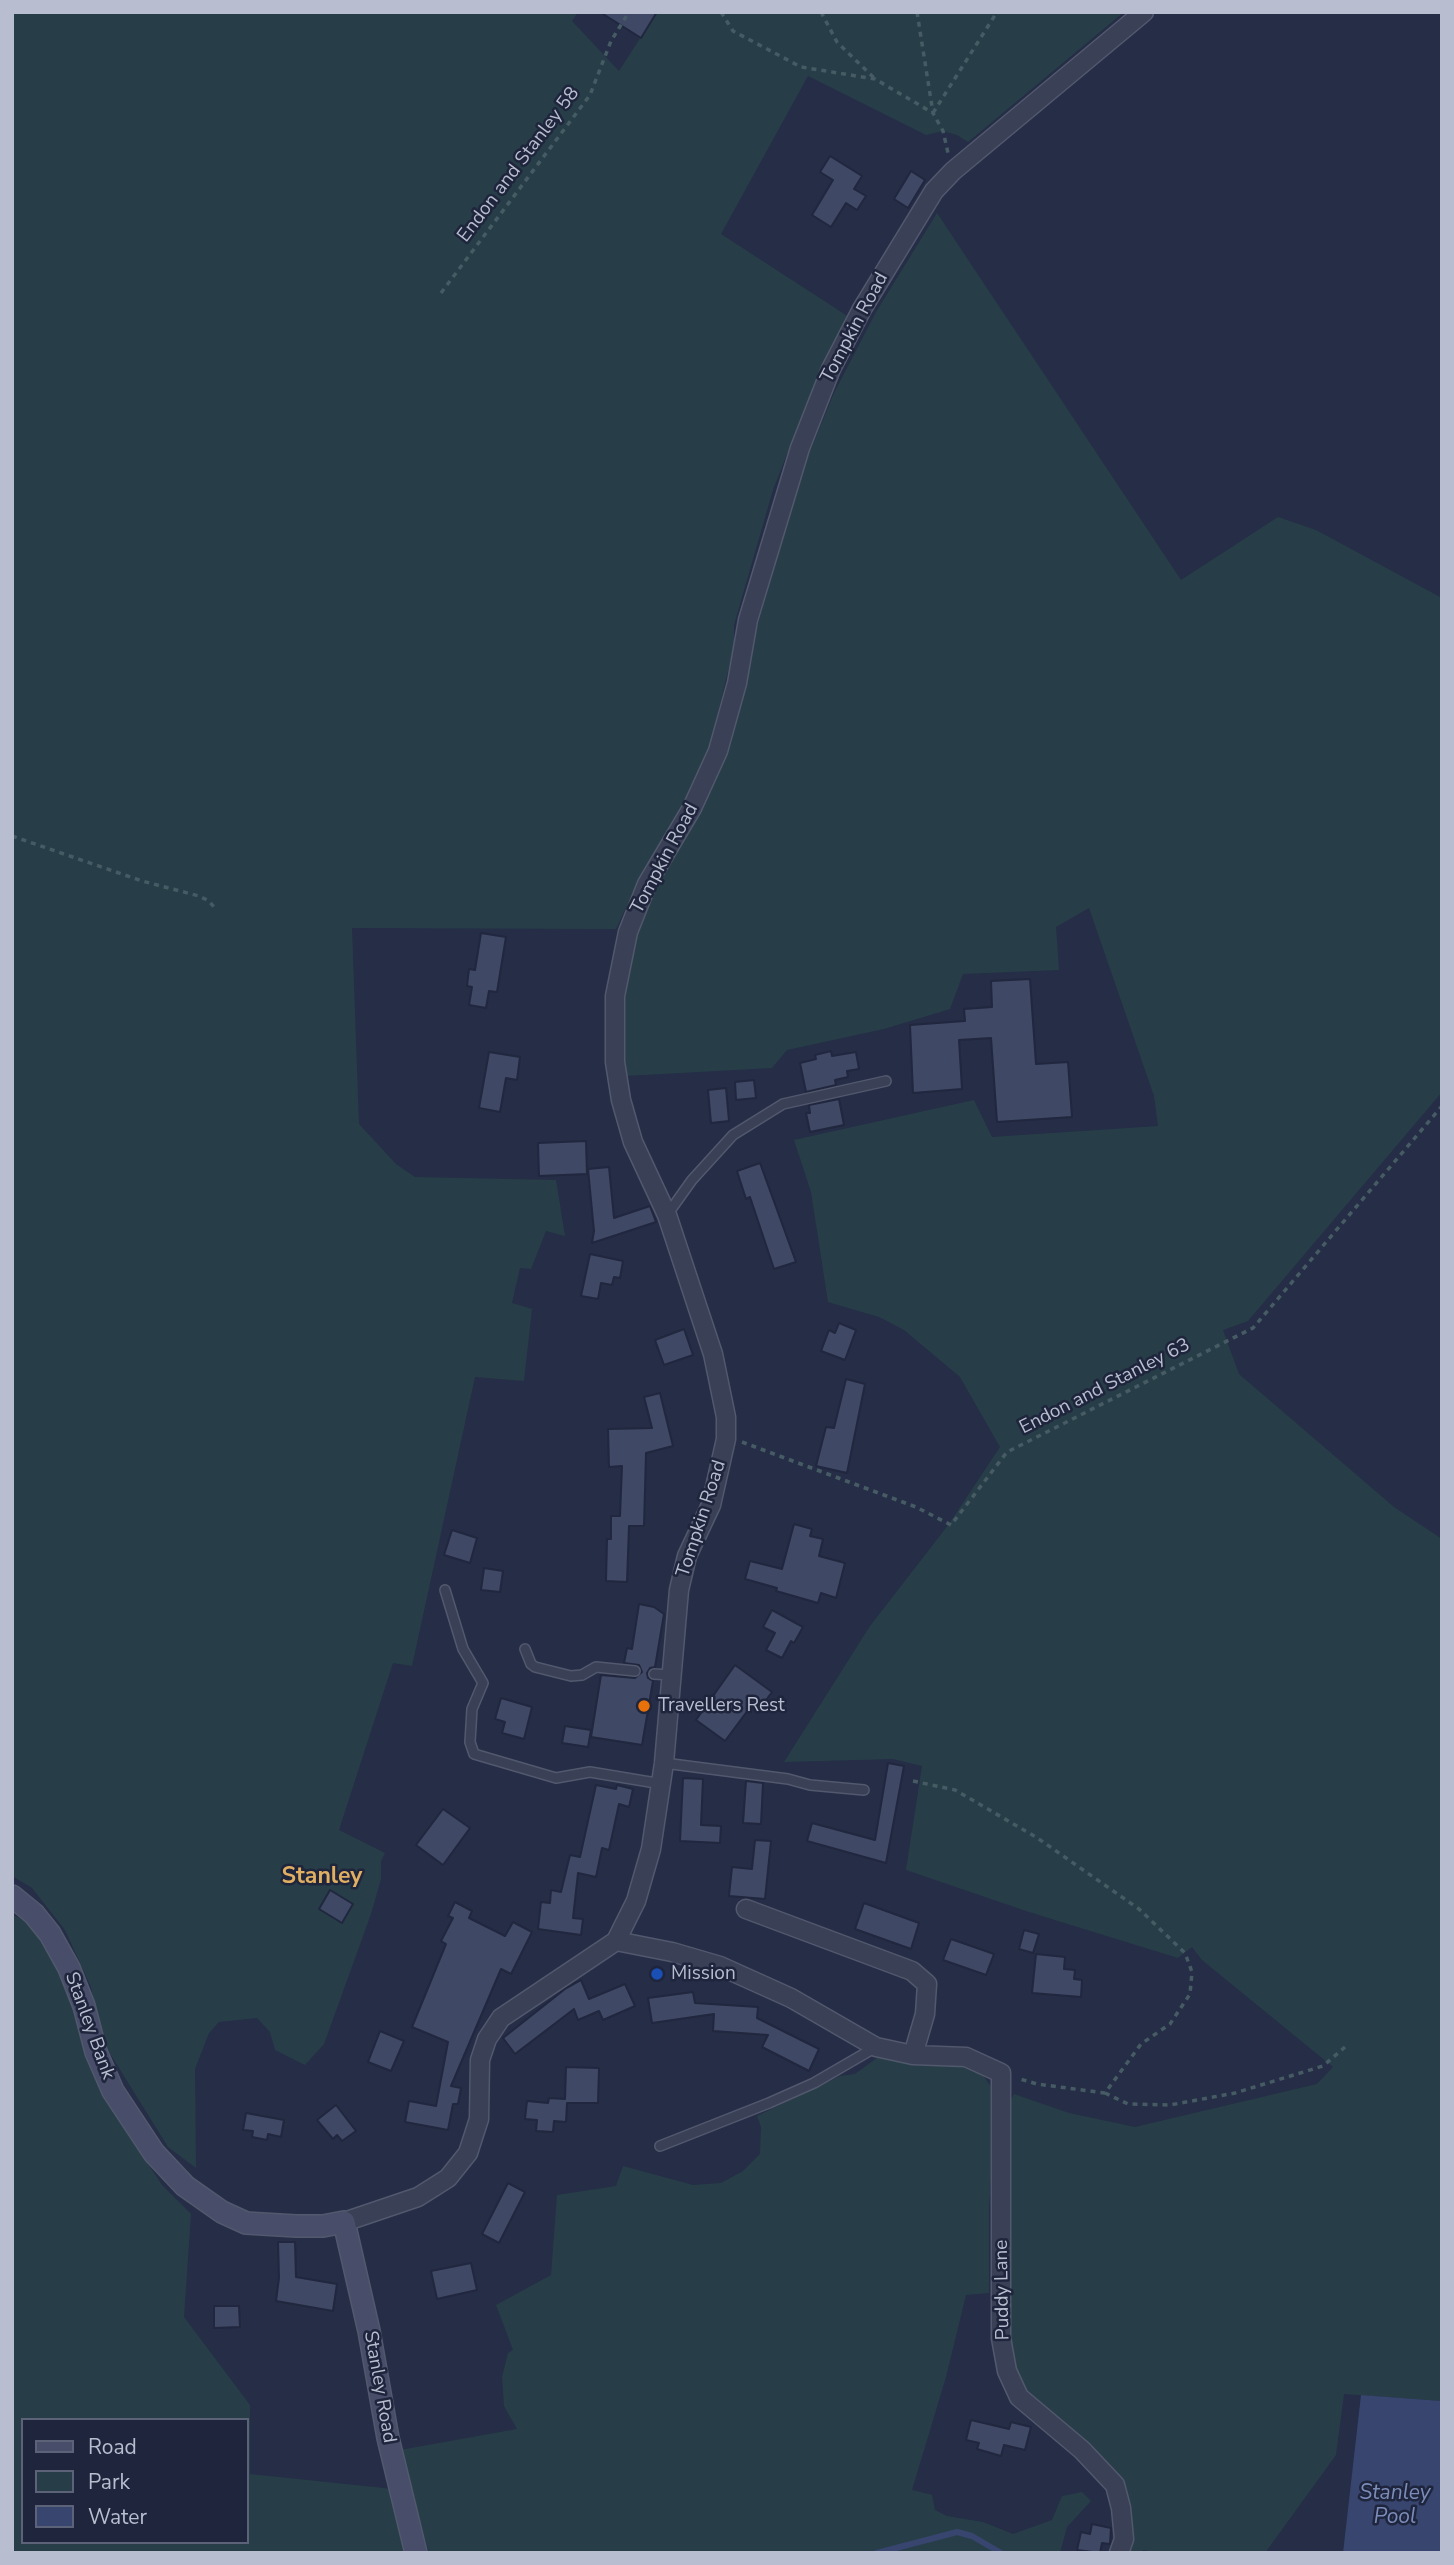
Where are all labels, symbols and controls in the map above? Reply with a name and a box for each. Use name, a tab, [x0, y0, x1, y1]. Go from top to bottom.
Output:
street label: Endon and Stanley 58	[453, 83, 585, 247]
street label: Tompkin Road	[816, 269, 894, 387]
street label: Tompkin Road	[626, 800, 704, 918]
street label: Endon and Stanley 63	[1016, 1334, 1194, 1440]
street label: Tompkin Road	[672, 1458, 732, 1580]
place label: Travellers Rest	[658, 1695, 785, 1717]
marker: Travellers Rest	[636, 1698, 652, 1714]
district label: Stanley	[282, 1863, 362, 1891]
place label: Mission	[671, 1963, 736, 1985]
marker: Mission	[649, 1966, 665, 1982]
street label: Stanley Bank	[59, 1969, 119, 2083]
street label: Puddy Lane	[991, 2239, 1015, 2341]
street label: Stanley Road	[358, 2329, 400, 2445]
legend	[21, 2418, 248, 2544]
text: Road	[88, 2433, 137, 2461]
text: Park	[88, 2468, 130, 2496]
water label: Stanley Pool	[1359, 2481, 1431, 2531]
text: Water	[88, 2503, 147, 2531]

